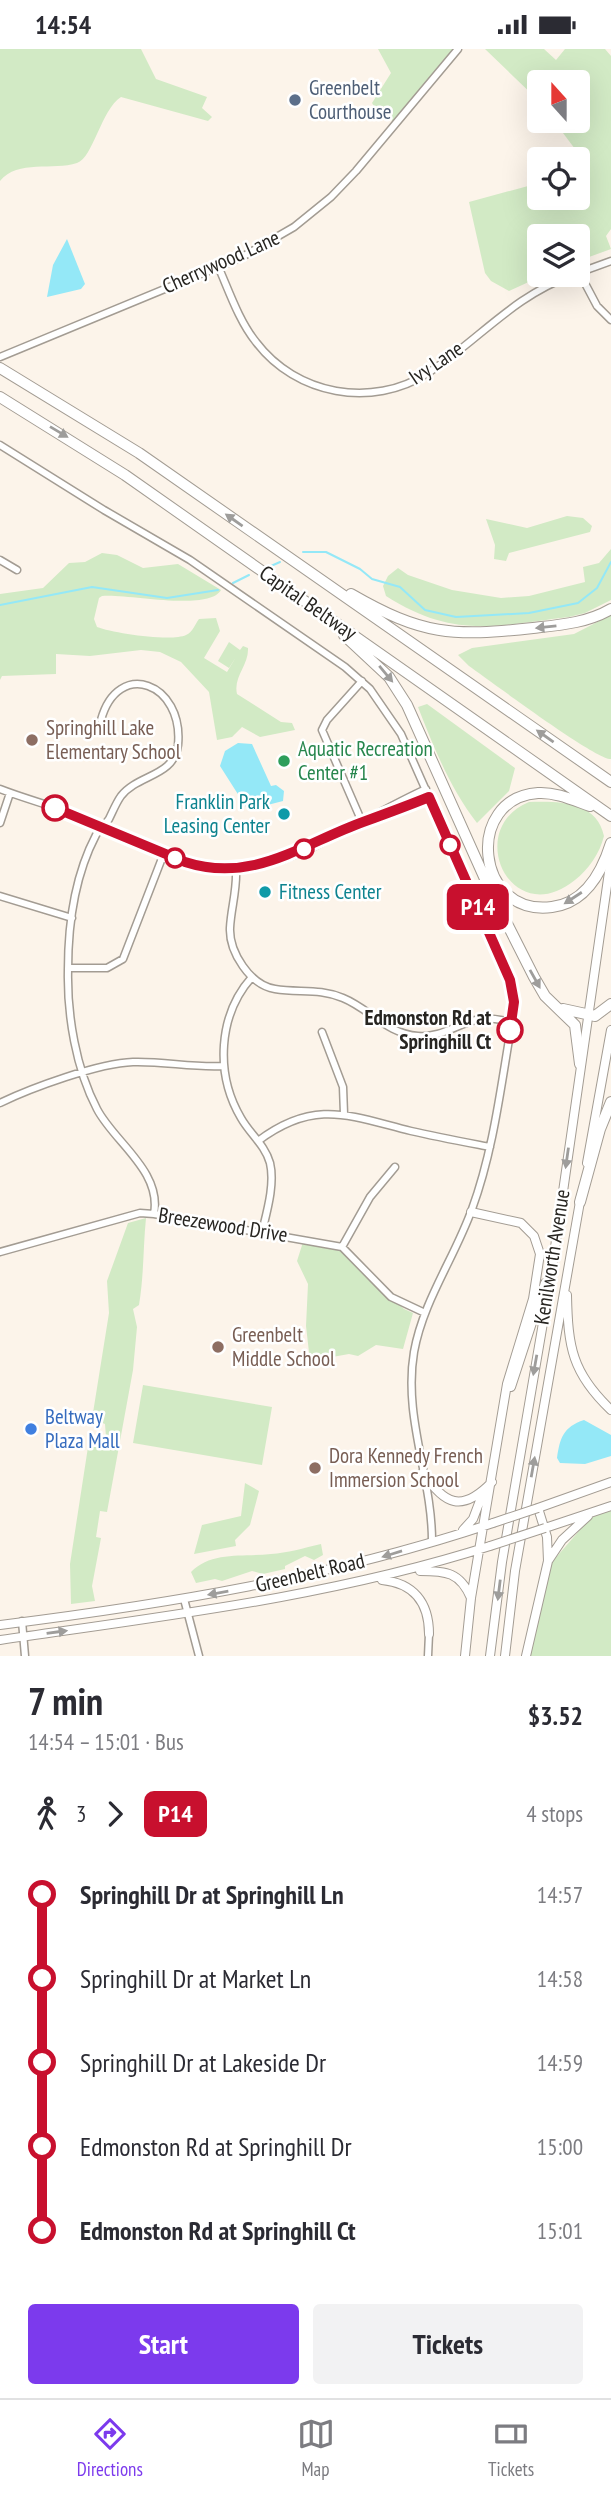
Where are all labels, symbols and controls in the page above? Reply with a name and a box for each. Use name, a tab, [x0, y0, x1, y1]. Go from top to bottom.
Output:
text: 14:54	[35, 8, 91, 41]
north arrow	[527, 70, 590, 133]
map controls	[527, 70, 590, 287]
place label: Greenbelt Courthouse	[309, 74, 391, 125]
marker: Greenbelt Courthouse	[287, 92, 303, 108]
button: locate	[527, 147, 590, 210]
street label: Cherrywood Lane	[158, 224, 284, 299]
button: layers	[527, 224, 590, 287]
street label: Ivy Lane	[403, 335, 468, 390]
one-way arrow	[49, 426, 68, 438]
one-way arrow	[225, 513, 243, 527]
street label: Capital Beltway	[254, 559, 362, 646]
one-way arrow	[535, 622, 557, 633]
one-way arrow	[378, 664, 393, 682]
place label: Springhill Lake Elementary School	[46, 714, 181, 765]
one-way arrow	[536, 729, 554, 743]
marker: Springhill Lake Elementary School	[24, 732, 40, 748]
place label: Aquatic Recreation Center #1	[298, 735, 433, 786]
marker: Aquatic Recreation Center #1	[276, 753, 292, 769]
place label: Franklin Park Leasing Center	[164, 788, 270, 839]
unlabelled marker	[42, 795, 68, 821]
marker: Franklin Park Leasing Center	[276, 806, 292, 822]
unlabelled marker	[440, 835, 460, 855]
unlabelled marker	[294, 839, 314, 859]
unlabelled marker	[165, 848, 185, 868]
place label: Fitness Center	[279, 878, 382, 905]
marker: Fitness Center	[257, 884, 273, 900]
line badge: P14	[438, 884, 518, 930]
text: P14	[461, 891, 495, 922]
one-way arrow	[564, 891, 583, 904]
one-way arrow	[529, 969, 541, 989]
place label: Edmonston Rd at Springhill Ct	[364, 1004, 491, 1055]
marker: Edmonston Rd at Springhill Ct	[497, 1017, 523, 1043]
one-way arrow	[562, 1147, 573, 1169]
street label: Kenilworth Avenue	[528, 1187, 576, 1326]
street label: Breezewood Drive	[157, 1201, 290, 1248]
place label: Greenbelt Middle School	[232, 1321, 335, 1372]
marker: Greenbelt Middle School	[210, 1339, 226, 1355]
one-way arrow	[529, 1354, 540, 1376]
place label: Beltway Plaza Mall	[45, 1403, 120, 1454]
marker: Beltway Plaza Mall	[23, 1421, 39, 1437]
place label: Dora Kennedy French Immersion School	[329, 1442, 483, 1493]
one-way arrow	[528, 1456, 539, 1478]
marker: Dora Kennedy French Immersion School	[307, 1460, 323, 1476]
street label: Greenbelt Road	[253, 1547, 367, 1598]
one-way arrow	[381, 1549, 402, 1559]
one-way arrow	[493, 1579, 504, 1601]
one-way arrow	[207, 1588, 229, 1599]
one-way arrow	[46, 1626, 68, 1637]
text: 7 min	[28, 1676, 103, 1725]
text: $3.52	[528, 1699, 583, 1732]
text: 14:54 – 15:01 · Bus	[28, 1727, 184, 1756]
icon: walk	[28, 1795, 66, 1833]
icon: forward	[96, 1795, 134, 1833]
text: P14	[158, 1798, 193, 1829]
text: 3	[76, 1799, 86, 1828]
text: 4 stops	[526, 1799, 583, 1828]
text: Springhill Dr at Springhill Ln	[80, 1878, 344, 1911]
text: 14:57	[537, 1880, 583, 1909]
text: Springhill Dr at Market Ln	[80, 1962, 311, 1995]
text: 14:58	[537, 1964, 583, 1993]
text: Springhill Dr at Lakeside Dr	[80, 2046, 326, 2079]
text: 14:59	[537, 2048, 583, 2077]
text: Edmonston Rd at Springhill Dr	[80, 2130, 352, 2163]
text: 15:00	[537, 2132, 583, 2161]
text: Edmonston Rd at Springhill Ct	[80, 2214, 356, 2247]
text: 15:01	[537, 2216, 583, 2245]
button: Start	[28, 2304, 299, 2384]
button: Tickets	[313, 2304, 583, 2384]
tab: Directions	[77, 2415, 143, 2481]
tab: Map	[297, 2415, 335, 2481]
tab: Tickets	[488, 2415, 534, 2481]

